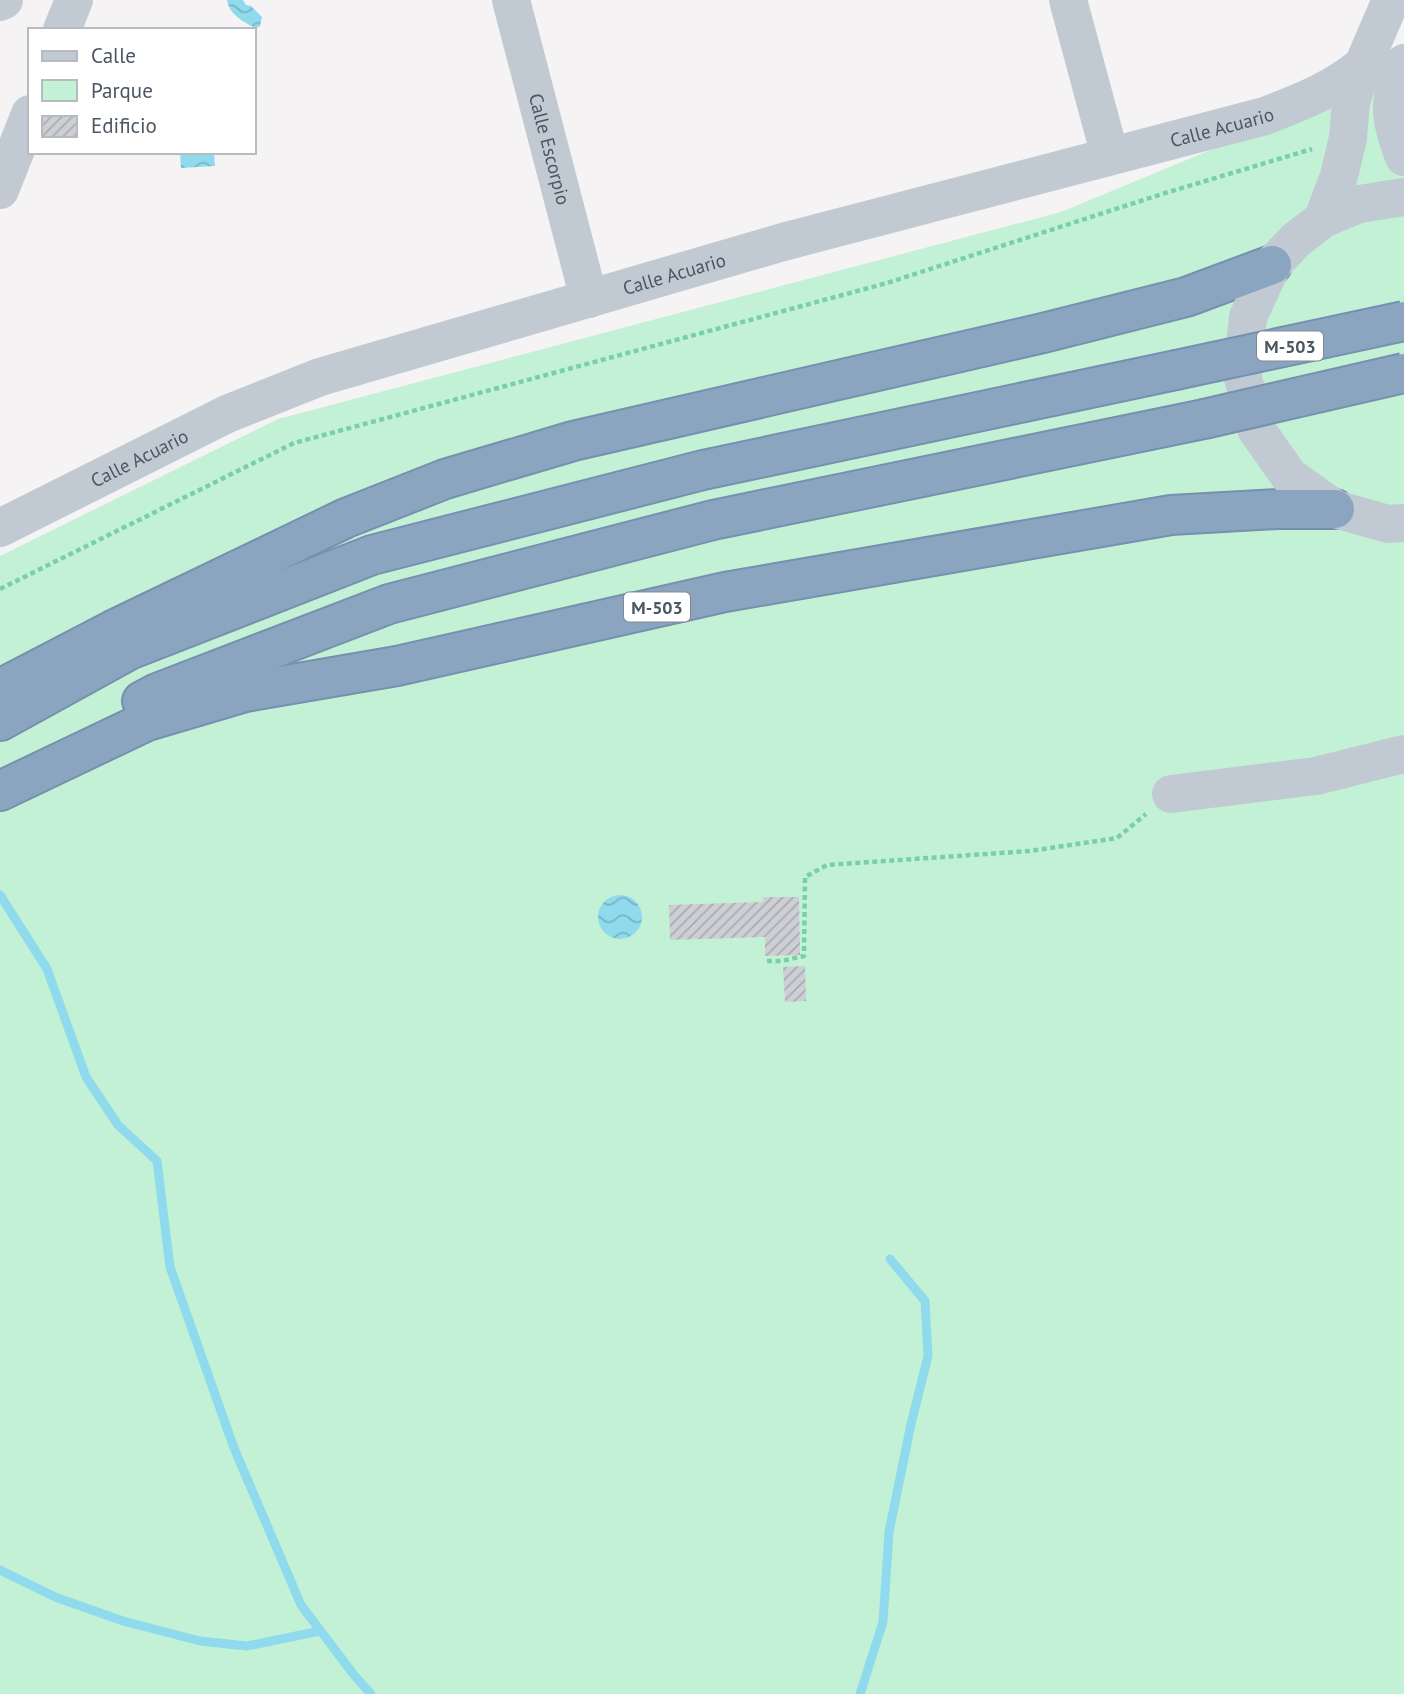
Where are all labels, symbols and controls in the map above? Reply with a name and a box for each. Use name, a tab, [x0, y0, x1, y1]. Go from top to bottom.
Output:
legend	[28, 28, 256, 154]
text: Calle	[91, 42, 136, 69]
text: Parque	[91, 77, 153, 104]
street label: Calle Escorpio	[524, 91, 576, 207]
street label: Calle Acuario	[1168, 102, 1277, 152]
text: Edificio	[91, 112, 157, 139]
street label: Calle Acuario	[620, 247, 728, 300]
road number: M-503	[1257, 332, 1323, 360]
street label: Calle Acuario	[87, 423, 192, 493]
road number: M-503	[624, 592, 690, 622]

